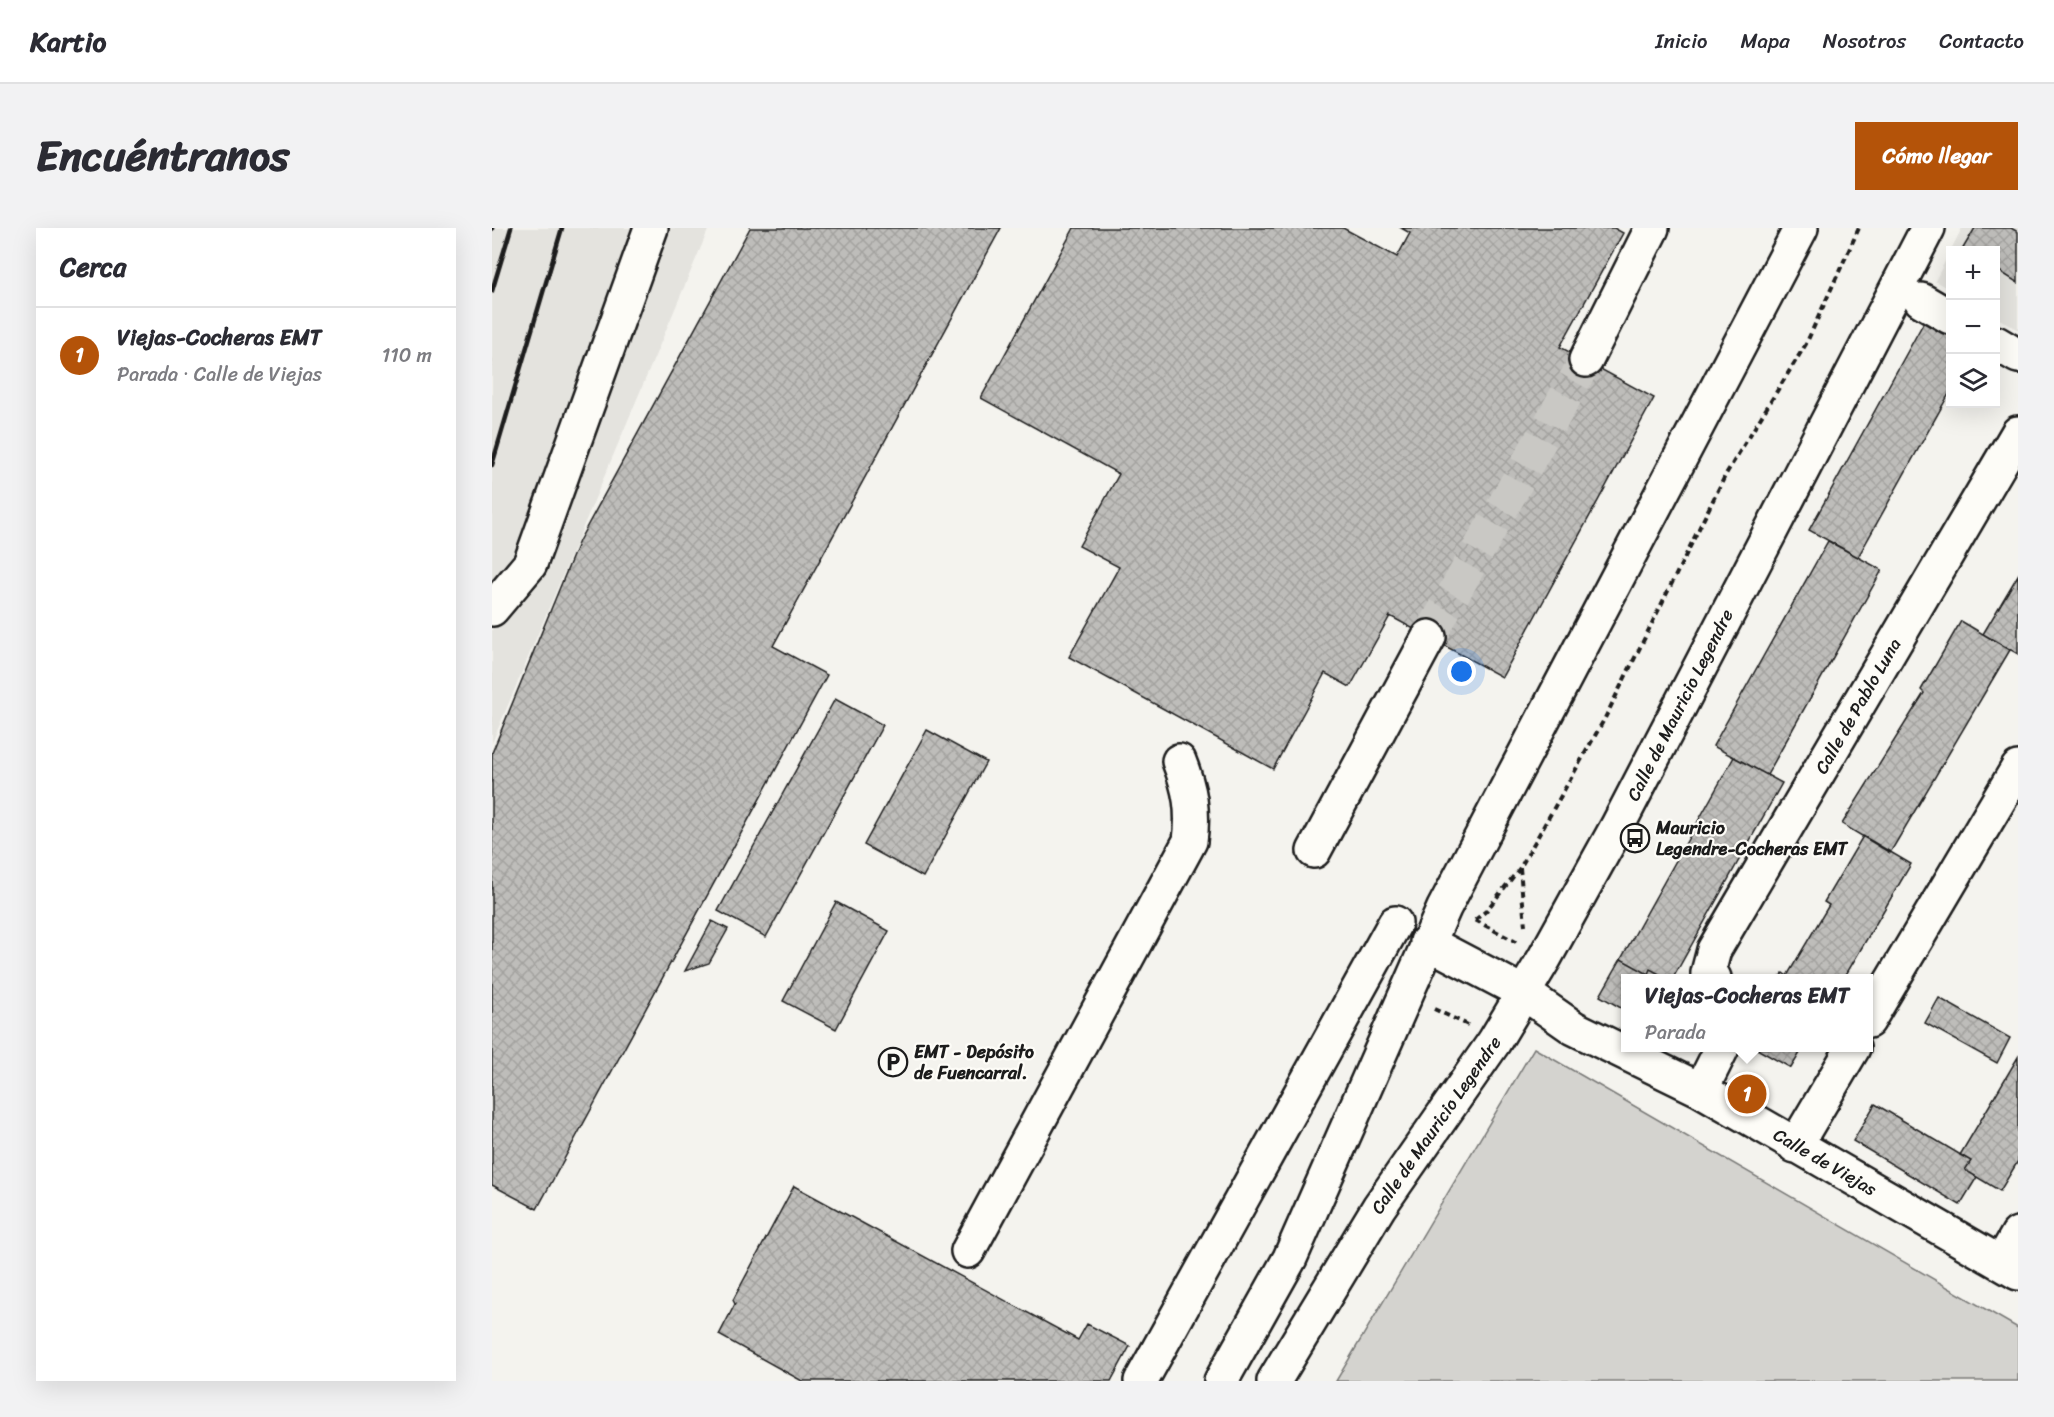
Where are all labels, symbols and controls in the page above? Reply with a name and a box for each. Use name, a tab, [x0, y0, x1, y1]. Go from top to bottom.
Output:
text: Kartio	[30, 17, 106, 66]
text: Inicio	[1655, 22, 1707, 60]
text: Mapa	[1740, 22, 1790, 60]
text: Nosotros	[1823, 22, 1906, 60]
text: Contacto	[1939, 22, 2024, 60]
text: Encuéntranos	[36, 119, 289, 193]
button: Cómo llegar	[1855, 122, 2018, 190]
text: Cerca	[60, 244, 126, 290]
map controls	[1946, 246, 2000, 408]
button: +	[1946, 246, 2000, 300]
button: −	[1946, 300, 2000, 354]
text: Viejas-Cocheras EMT	[117, 318, 321, 357]
text: 1	[75, 338, 84, 373]
text: 110 m	[382, 338, 432, 373]
button: layers	[1946, 354, 2000, 408]
text: Parada · Calle de Viejas	[117, 357, 322, 392]
street label: Calle de Mauricio Legendre	[1618, 603, 1742, 807]
street label: Calle de Pablo Luna	[1806, 632, 1910, 780]
your location	[1447, 657, 1476, 686]
place label: Mauricio Legendre-Cocheras EMT	[1655, 812, 1849, 865]
bus stop icon: Mauricio Legendre-Cocheras EMT	[1619, 822, 1651, 854]
popup	[1621, 974, 1873, 1052]
text: Viejas-Cocheras EMT	[1645, 976, 1849, 1015]
text: Parada	[1645, 1015, 1706, 1050]
street label: Calle de Mauricio Legendre	[1362, 1029, 1510, 1221]
place label: EMT - Depósito de Fuencarral.	[914, 1036, 1034, 1089]
parking icon: EMT - Depósito de Fuencarral.	[877, 1046, 909, 1078]
pin: 1	[1728, 1072, 1766, 1116]
street label: Calle de Viejas	[1767, 1119, 1884, 1205]

